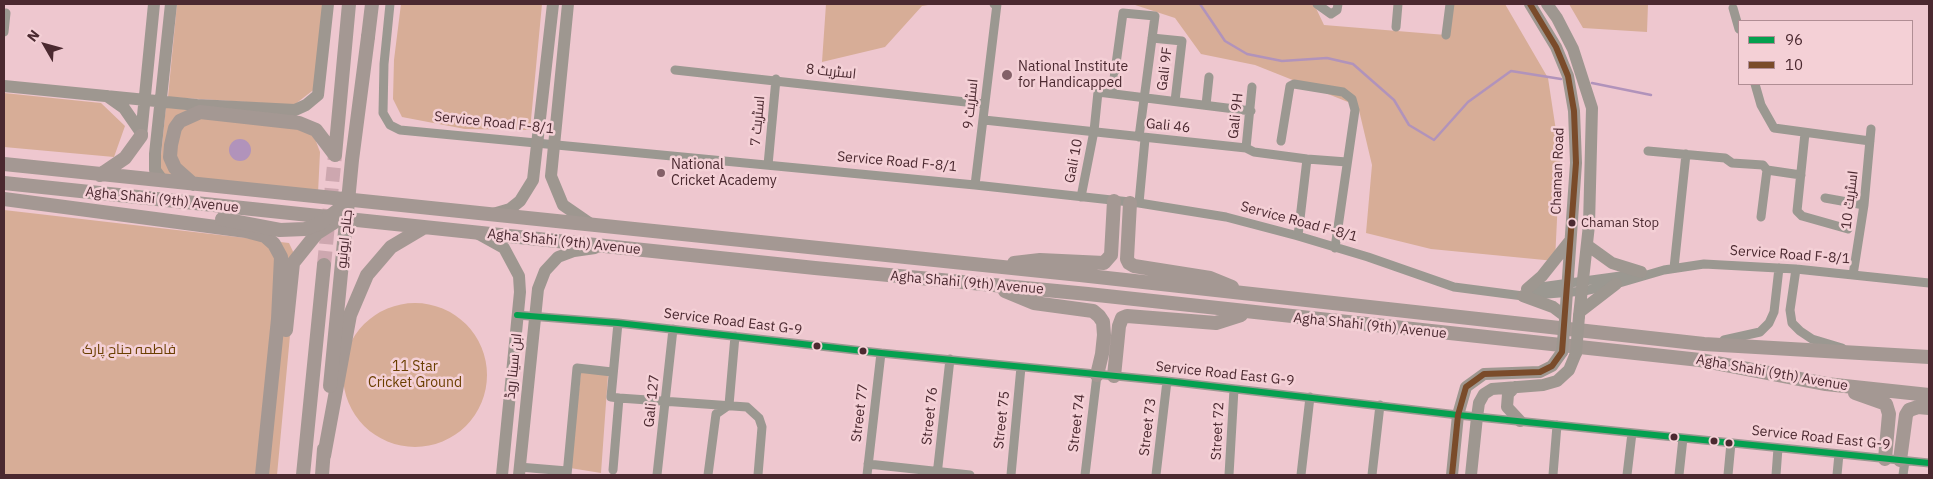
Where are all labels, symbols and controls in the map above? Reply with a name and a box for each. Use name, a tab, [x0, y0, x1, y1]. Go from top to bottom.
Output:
north arrow	[20, 20, 70, 70]
legend	[1738, 20, 1913, 85]
text: N	[23, 26, 43, 45]
text: 96	[1785, 30, 1803, 49]
street label: Gali 9F	[1154, 46, 1176, 92]
text: 10	[1785, 55, 1803, 74]
place label: National Institute for Handicapped	[1018, 59, 1128, 92]
street label: اسٹریٹ 8	[805, 61, 857, 83]
marker: National Institute for Handicapped	[1000, 68, 1014, 82]
street label: اسٹریٹ 9	[960, 78, 982, 130]
street label: Gali 9H	[1225, 92, 1247, 140]
street label: اسٹریٹ 7	[747, 95, 769, 147]
street label: Service Road F-8/1	[433, 108, 555, 138]
street label: Gali 46	[1145, 115, 1191, 137]
street label: Chaman Road	[1548, 127, 1568, 215]
street label: Gali 10	[1061, 137, 1087, 185]
street label: Service Road F-8/1	[836, 148, 958, 176]
place label: National Cricket Academy	[671, 157, 777, 190]
marker: National Cricket Academy	[655, 167, 667, 179]
street label: اسٹریٹ 10	[1838, 170, 1862, 230]
street label: Agha Shahi (9th) Avenue	[84, 184, 240, 216]
street label: Service Road F-8/1	[1239, 198, 1359, 246]
street label: جناح ایونیو	[334, 209, 356, 269]
place label: Chaman Stop	[1581, 215, 1659, 231]
marker: Chaman Stop	[1567, 218, 1577, 228]
street label: Agha Shahi (9th) Avenue	[486, 226, 642, 258]
street label: Service Road F-8/1	[1729, 242, 1851, 268]
street label: Agha Shahi (9th) Avenue	[890, 268, 1044, 298]
street label: Service Road East G-9	[663, 305, 803, 339]
street label: Agha Shahi (9th) Avenue	[1292, 310, 1448, 342]
street label: ابن سینا روڈ	[502, 332, 526, 400]
unlabelled marker	[812, 341, 822, 351]
park label: فاطمہ جناح پارک	[82, 342, 176, 358]
unlabelled marker	[858, 346, 868, 356]
street label: Agha Shahi (9th) Avenue	[1695, 351, 1849, 395]
street label: Service Road East G-9	[1155, 358, 1295, 390]
park label: 11 Star Cricket Ground	[368, 359, 462, 392]
street label: Gali 127	[641, 374, 663, 428]
street label: Street 77	[848, 383, 872, 443]
street label: Street 76	[919, 386, 941, 446]
street label: Street 75	[991, 390, 1013, 450]
street label: Street 74	[1065, 393, 1089, 453]
street label: Street 73	[1136, 397, 1160, 457]
street label: Street 72	[1208, 401, 1228, 461]
street label: Service Road East G-9	[1751, 422, 1891, 454]
unlabelled marker	[1669, 432, 1679, 442]
unlabelled marker	[1709, 436, 1719, 446]
unlabelled marker	[1724, 438, 1734, 448]

